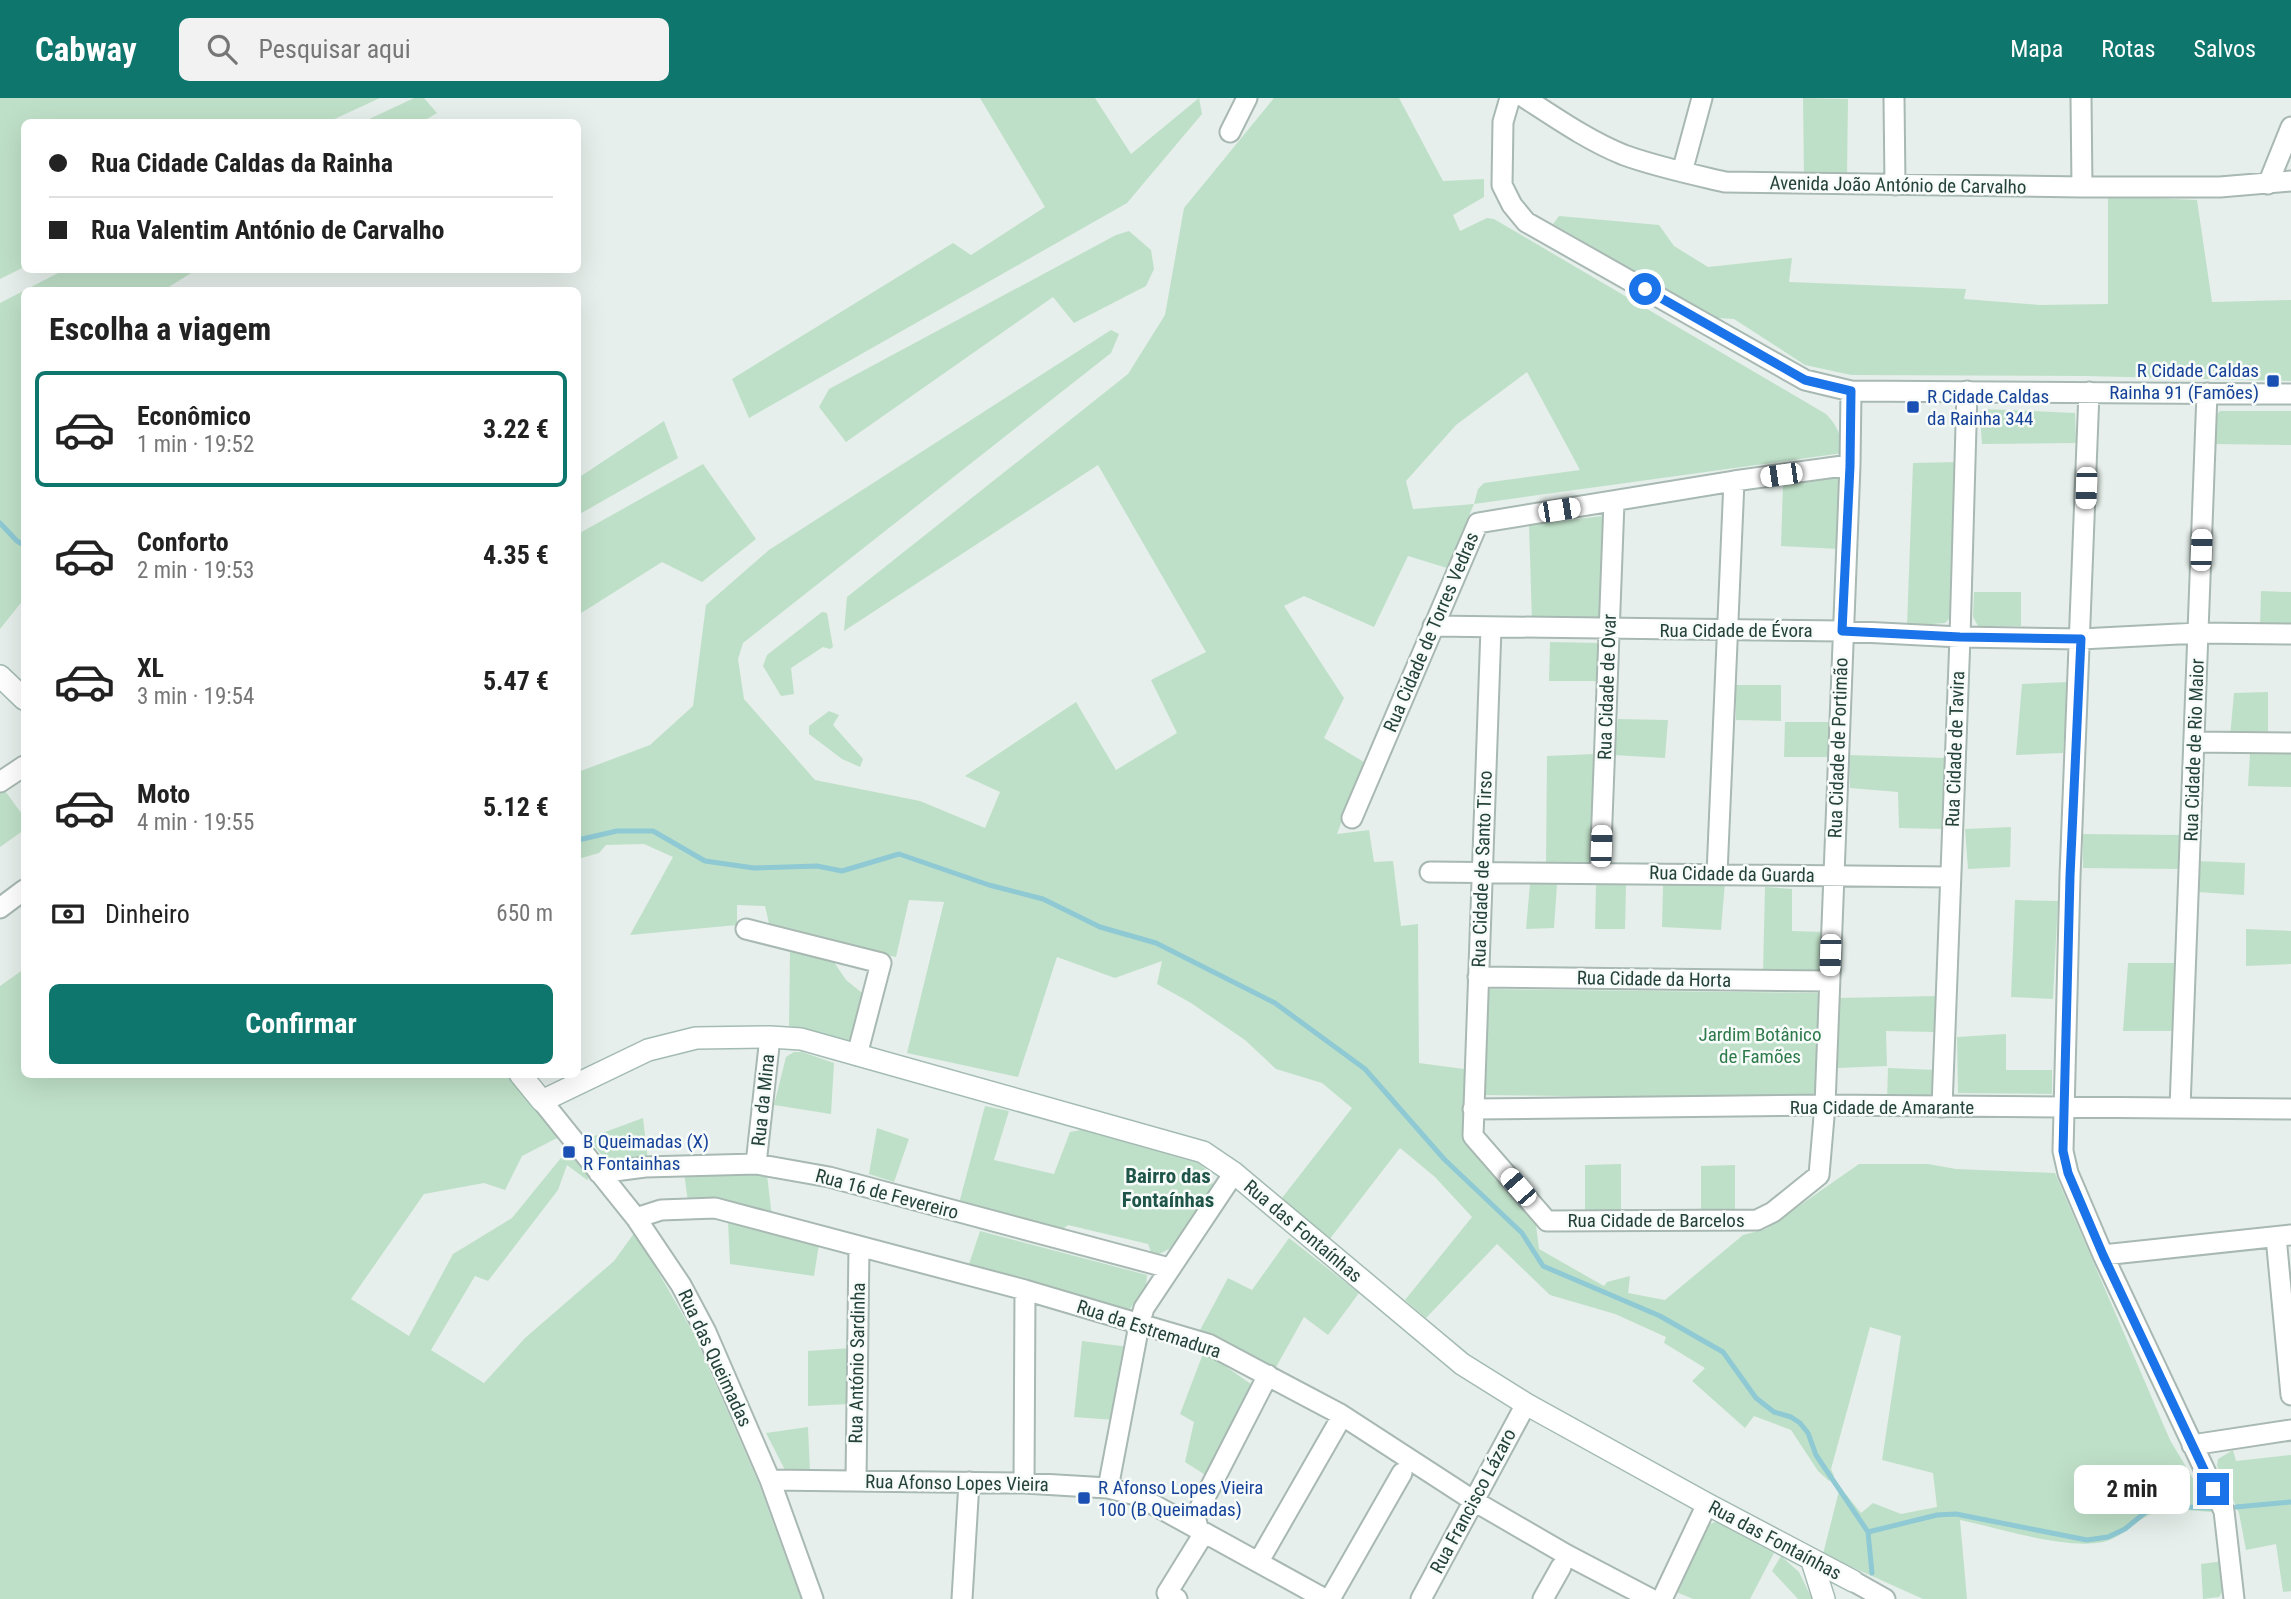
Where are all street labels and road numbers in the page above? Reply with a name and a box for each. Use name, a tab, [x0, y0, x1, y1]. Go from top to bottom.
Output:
street label: Avenida João António de Carvalho	[1769, 171, 2027, 199]
street label: Rua Cidade de Torres Vedras	[1378, 529, 1484, 735]
street label: Rua Cidade de Ovar	[1593, 613, 1621, 760]
street label: Rua Cidade de Évora	[1659, 619, 1813, 642]
street label: Rua Cidade de Portimão	[1823, 657, 1853, 839]
street label: Rua Cidade de Rio Maior	[2179, 658, 2209, 842]
street label: Rua Cidade de Tavira	[1941, 671, 1969, 827]
street label: Rua Cidade de Santo Tirso	[1467, 770, 1497, 968]
street label: Rua Cidade da Guarda	[1649, 861, 1815, 887]
street label: Rua Cidade da Horta	[1577, 966, 1731, 992]
street label: Rua da Mina	[747, 1053, 779, 1147]
street label: Rua Cidade de Amarante	[1790, 1096, 1974, 1119]
street label: Rua 16 de Fevereiro	[813, 1164, 961, 1224]
street label: Rua das Fontaínhas	[1239, 1175, 1367, 1287]
street label: Rua Cidade de Barcelos	[1567, 1209, 1745, 1232]
street label: Rua António Sardinha	[844, 1282, 870, 1444]
street label: Rua das Queimadas	[673, 1286, 757, 1430]
street label: Rua da Estremadura	[1074, 1295, 1224, 1363]
street label: Rua Francisco Lázaro	[1425, 1425, 1521, 1577]
street label: Rua Afonso Lopes Vieira	[865, 1470, 1049, 1496]
street label: Rua das Fontaínhas	[1705, 1495, 1845, 1585]

